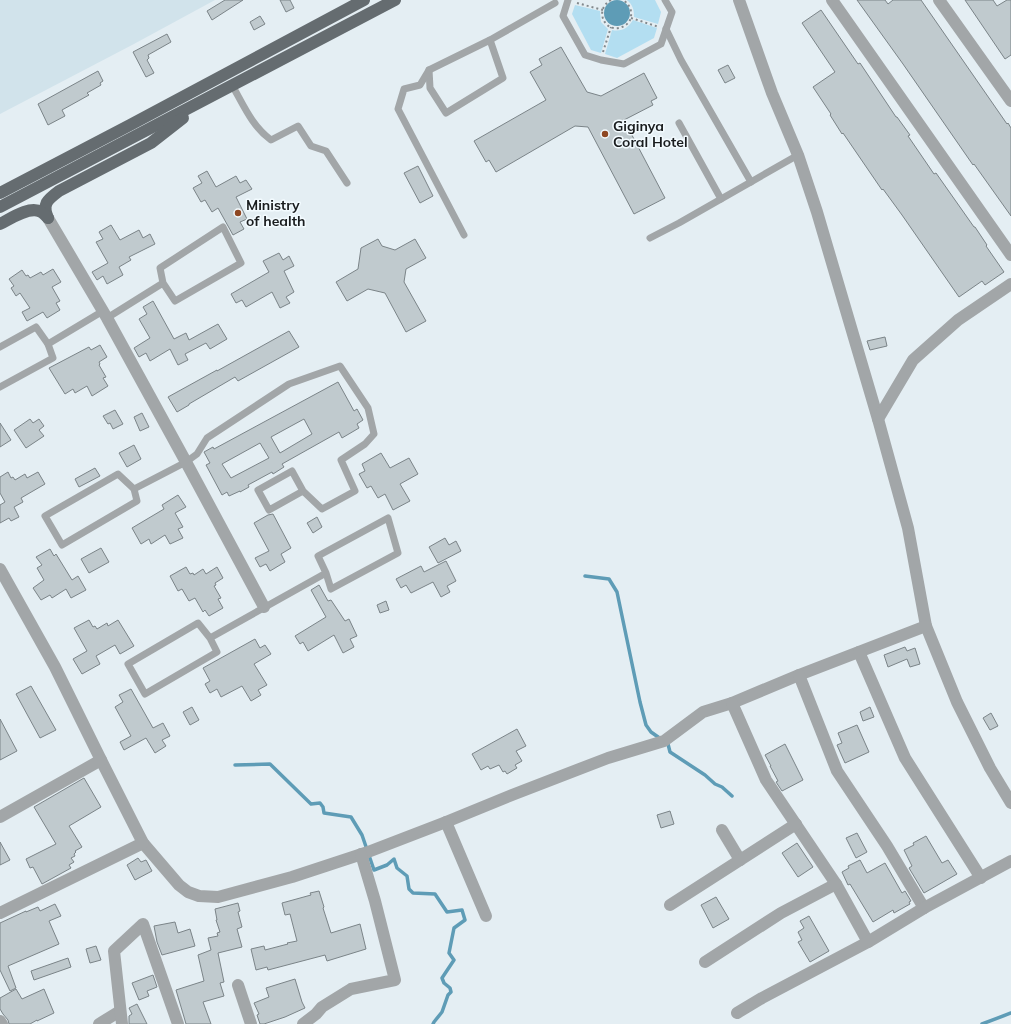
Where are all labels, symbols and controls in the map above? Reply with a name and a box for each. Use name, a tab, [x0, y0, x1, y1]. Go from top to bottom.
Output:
place label: Giginya Coral Hotel	[613, 117, 688, 151]
marker: Giginya Coral Hotel	[600, 129, 610, 139]
place label: Ministry of health	[246, 196, 305, 230]
marker: Ministry of health	[233, 208, 243, 218]

